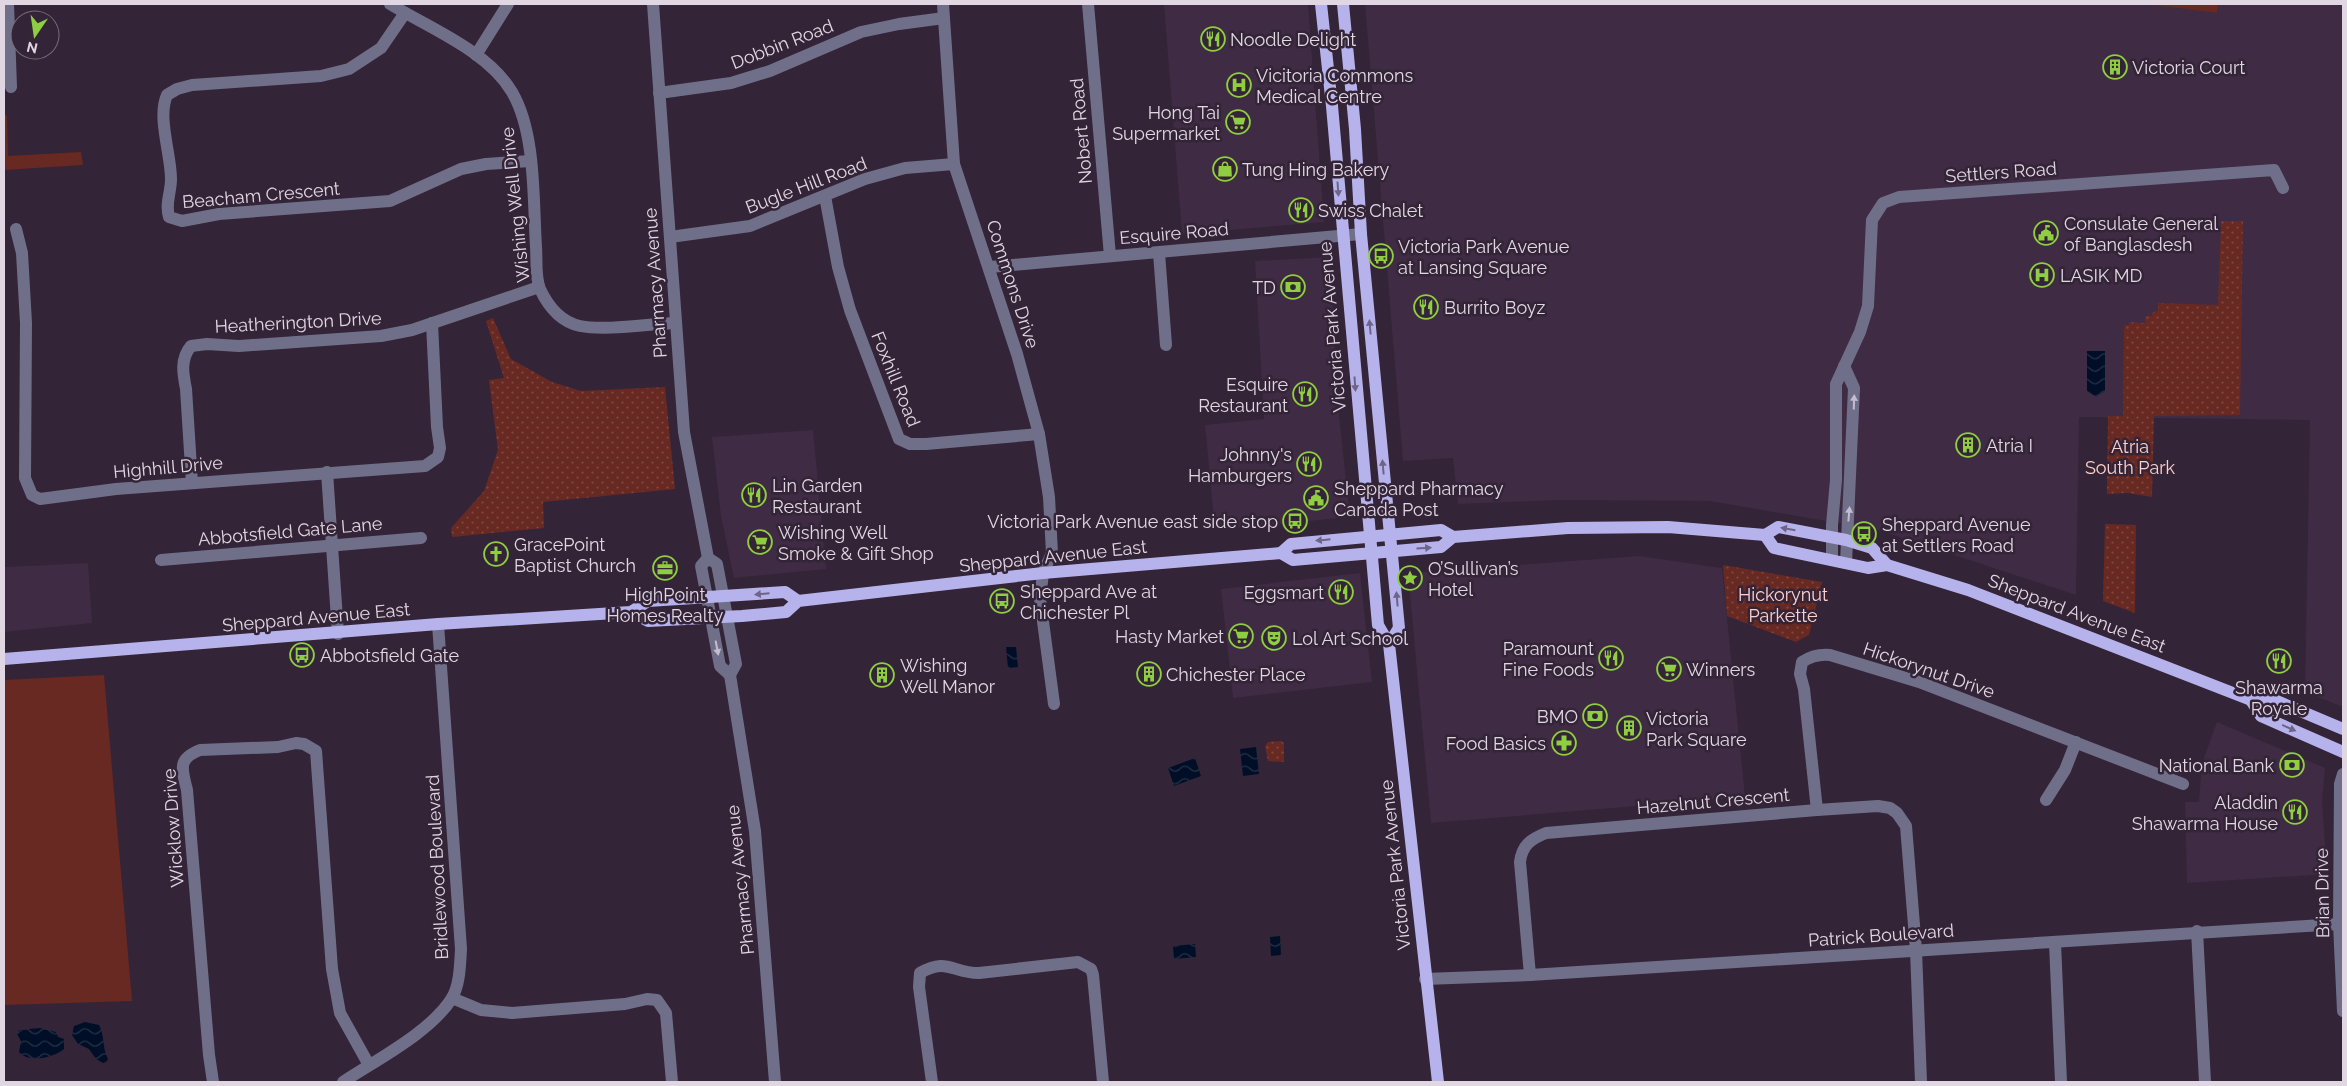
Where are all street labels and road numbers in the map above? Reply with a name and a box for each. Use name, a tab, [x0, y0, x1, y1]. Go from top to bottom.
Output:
street label: Dobbin Road	[728, 15, 836, 73]
street label: Nobert Road	[1066, 77, 1096, 185]
street label: Wishing Well Drive	[496, 126, 534, 284]
street label: Bugle Hill Road	[742, 152, 870, 218]
street label: Settlers Road	[1945, 158, 2057, 186]
street label: Beacham Crescent	[181, 178, 341, 212]
street label: Pharmacy Avenue	[639, 207, 671, 359]
street label: Commons Drive	[982, 217, 1044, 351]
street label: Esquire Road	[1118, 218, 1230, 248]
street label: Victoria Park Avenue	[1314, 240, 1350, 413]
street label: Heatherington Drive	[214, 307, 382, 337]
street label: Foxhill Road	[867, 328, 925, 430]
street label: Highhill Drive	[112, 452, 224, 482]
street label: Abbotsfield Gate Lane	[197, 512, 384, 550]
street label: Sheppard Avenue East	[958, 536, 1148, 576]
street label: Sheppard Avenue East	[1985, 569, 2169, 657]
street label: Sheppard Avenue East	[221, 598, 411, 636]
street label: Hickorynut Drive	[1860, 638, 1998, 702]
street label: Wicklow Drive	[158, 767, 188, 888]
street label: Bridlewood Boulevard	[422, 774, 452, 960]
street label: Victoria Park Avenue	[1376, 778, 1414, 951]
street label: Hazelnut Crescent	[1636, 784, 1790, 818]
street label: Pharmacy Avenue	[722, 804, 758, 956]
street label: Brian Drive	[2311, 847, 2333, 938]
street label: Patrick Boulevard	[1807, 919, 1955, 951]

